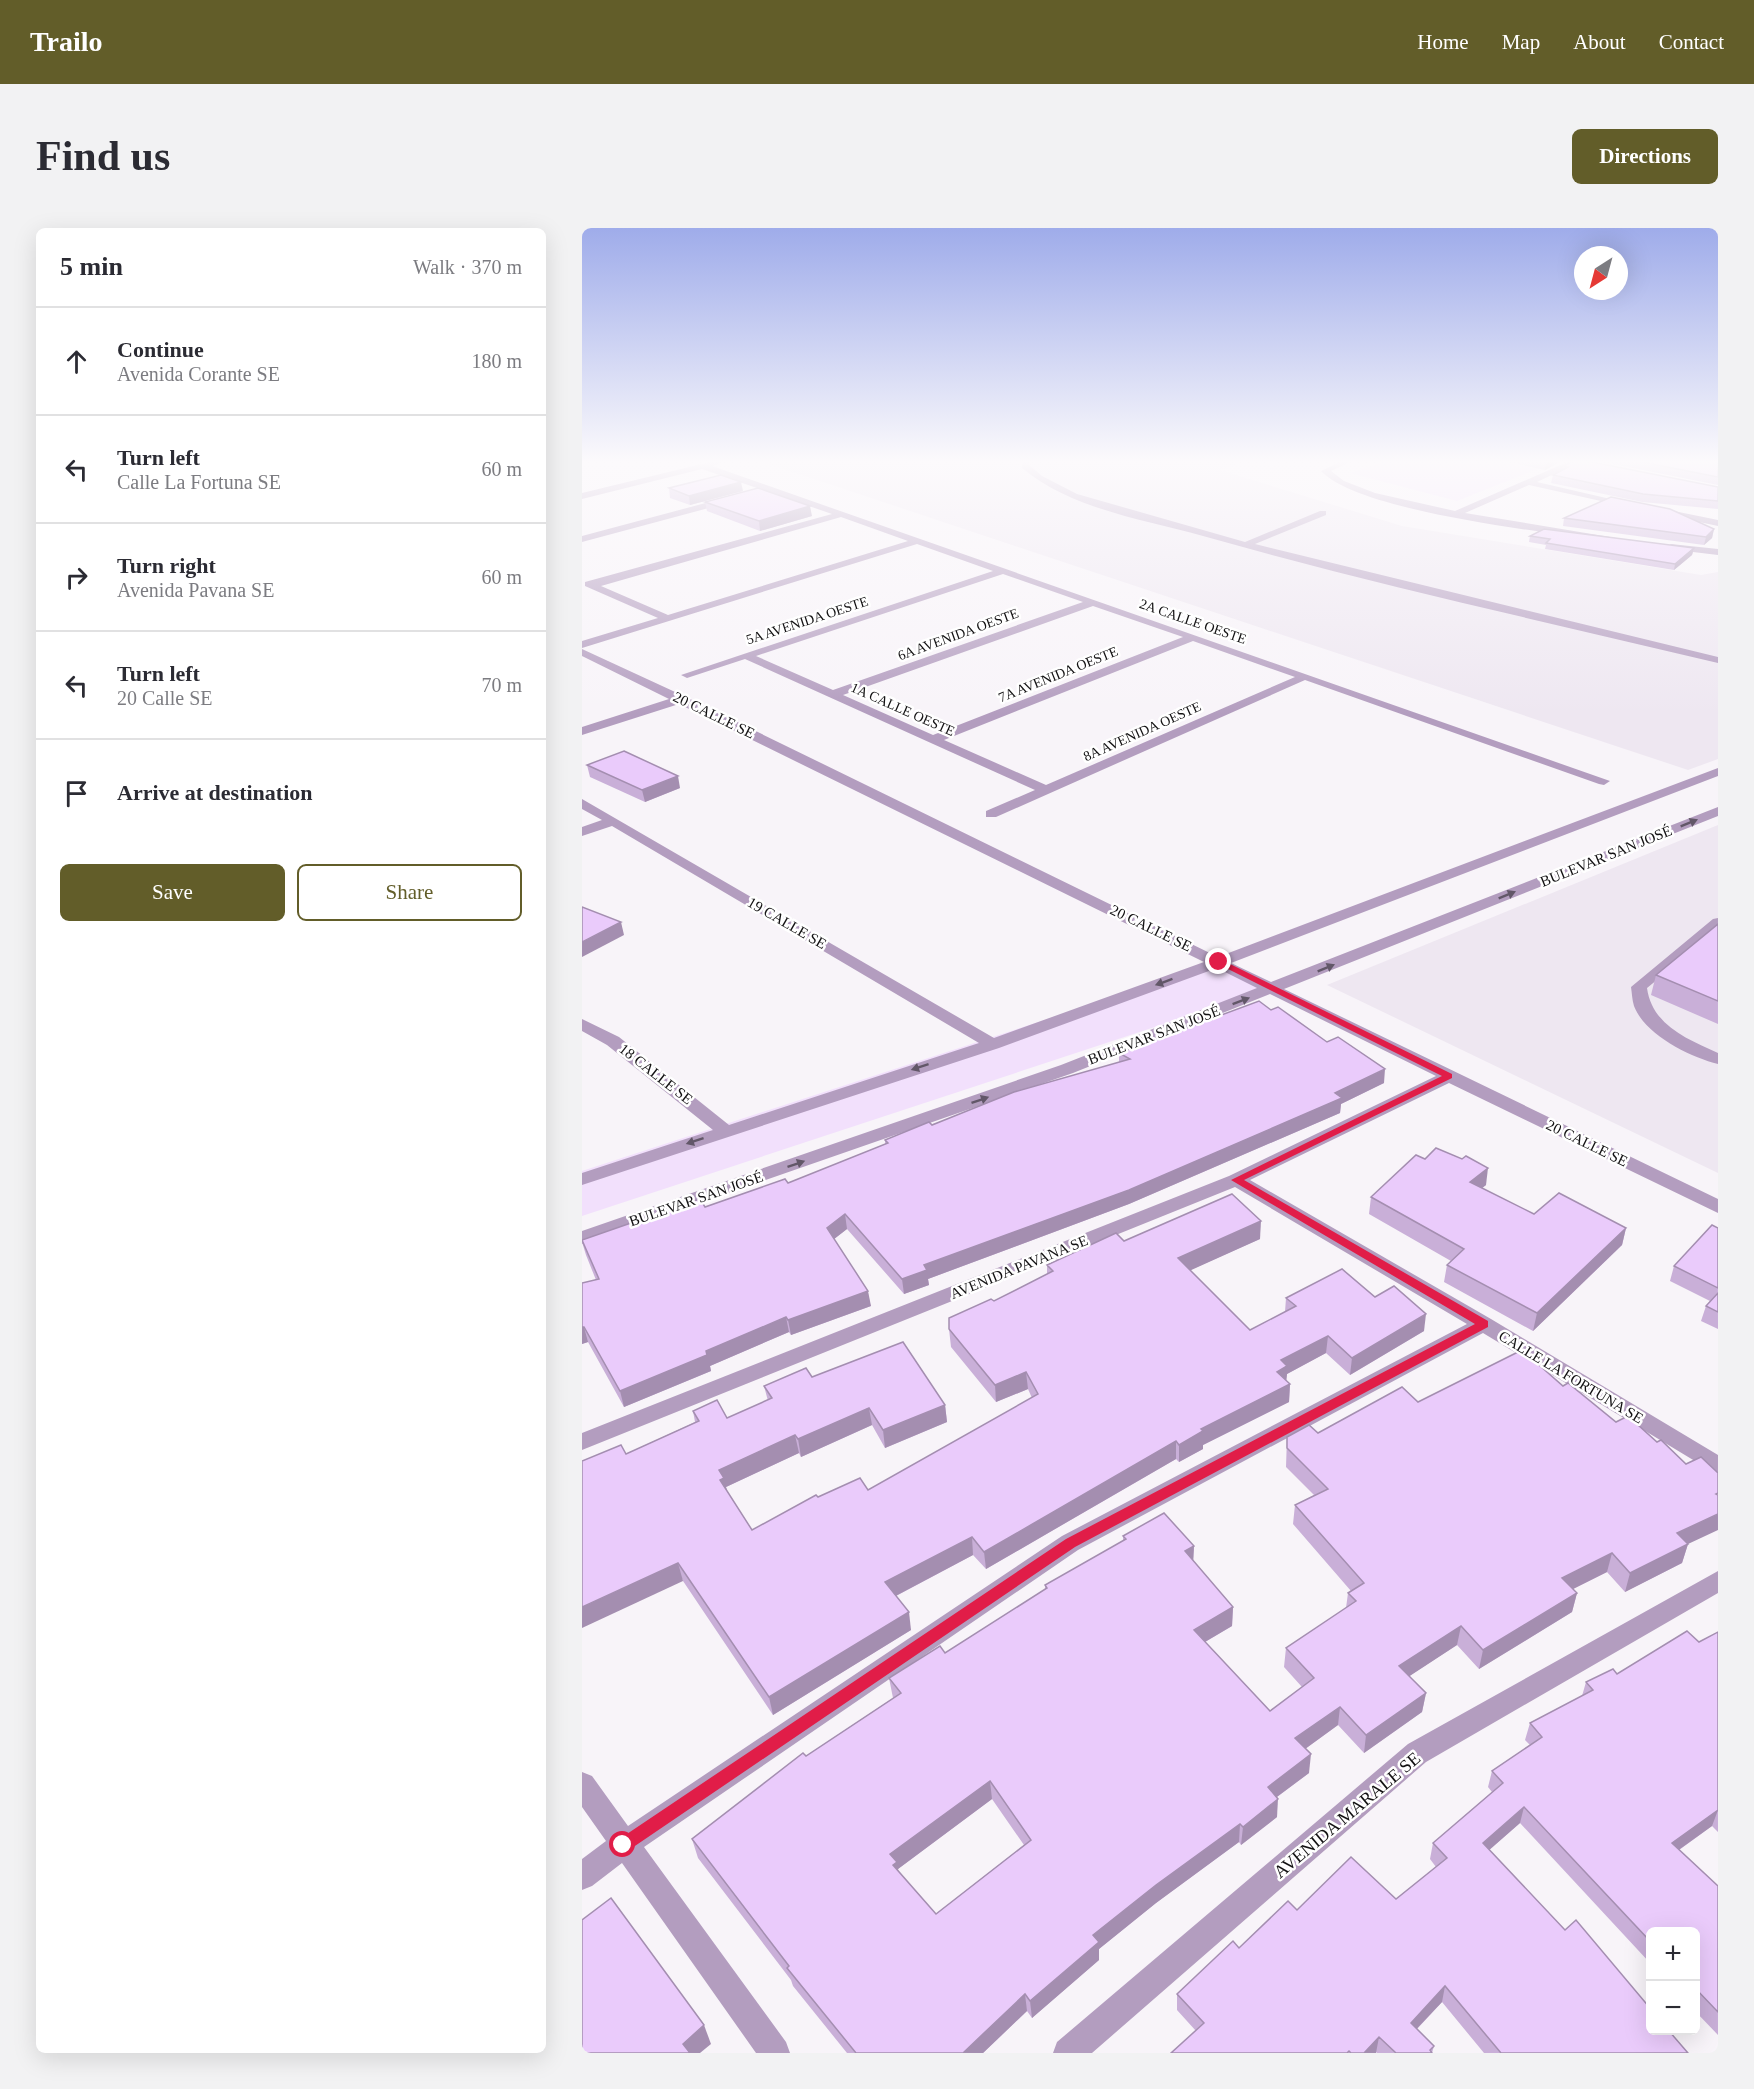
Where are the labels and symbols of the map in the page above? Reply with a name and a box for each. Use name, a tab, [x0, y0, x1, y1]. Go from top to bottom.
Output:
north arrow	[1574, 246, 1628, 300]
street label: 5A AVENIDA OESTE	[744, 594, 870, 647]
street label: 2A CALLE OESTE	[1137, 596, 1248, 647]
street label: 6A AVENIDA OESTE	[896, 606, 1021, 663]
street label: 7A AVENIDA OESTE	[996, 644, 1120, 705]
street label: 1A CALLE OESTE	[849, 680, 957, 739]
street label: 20 CALLE SE	[671, 688, 757, 742]
street label: 8A AVENIDA OESTE	[1081, 699, 1203, 764]
one-way arrow	[1680, 818, 1698, 828]
street label: BULEVAR SAN JOSÉ	[1538, 822, 1674, 890]
one-way arrow	[1499, 890, 1517, 900]
street label: 19 CALLE SE	[745, 894, 829, 952]
street label: 20 CALLE SE	[1108, 901, 1194, 955]
route end	[1205, 948, 1231, 974]
one-way arrow	[1318, 963, 1336, 973]
one-way arrow	[1155, 977, 1173, 987]
one-way arrow	[1232, 996, 1250, 1006]
street label: BULEVAR SAN JOSÉ	[1086, 1002, 1222, 1068]
street label: 18 CALLE SE	[616, 1041, 696, 1107]
one-way arrow	[911, 1063, 929, 1072]
one-way arrow	[971, 1094, 989, 1104]
street label: 20 CALLE SE	[1544, 1116, 1630, 1170]
one-way arrow	[686, 1137, 704, 1146]
one-way arrow	[787, 1158, 805, 1168]
street label: BULEVAR SAN JOSÉ	[627, 1169, 765, 1229]
street label: AVENIDA PAVANA SE	[948, 1232, 1090, 1302]
street label: CALLE LA FORTUNA SE	[1496, 1328, 1646, 1426]
street label: AVENIDA MARALE SE	[1270, 1748, 1424, 1882]
route start	[609, 1831, 635, 1857]

